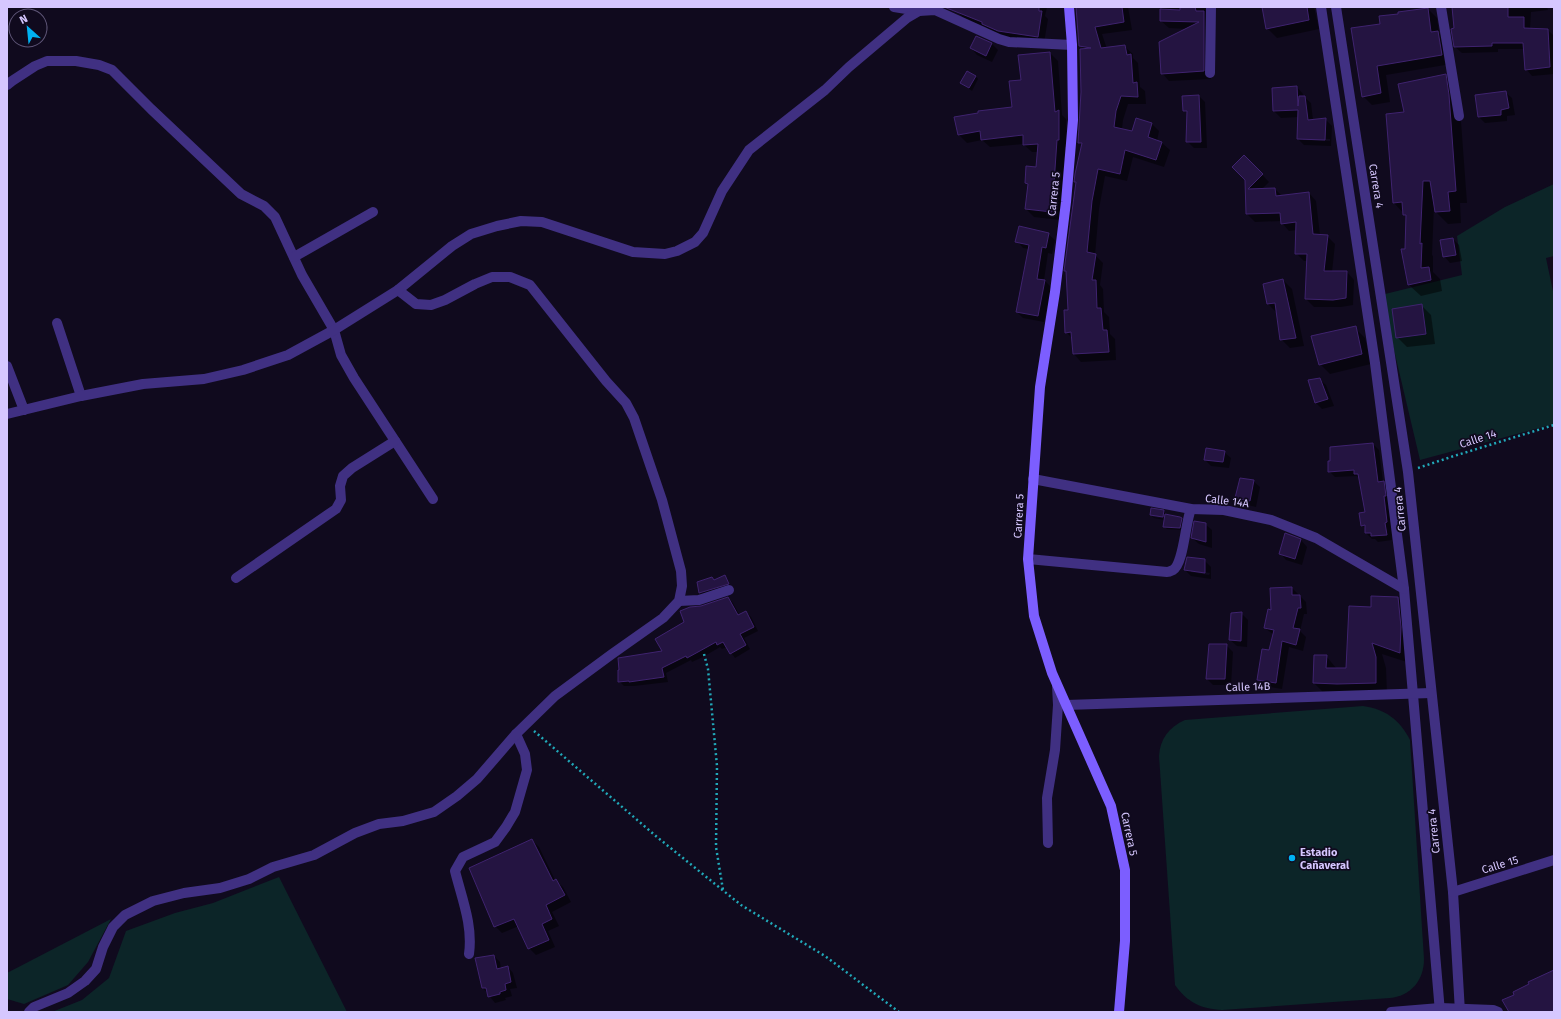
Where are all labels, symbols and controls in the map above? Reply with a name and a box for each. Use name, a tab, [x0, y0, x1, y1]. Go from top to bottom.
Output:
north arrow	[8, 8, 48, 48]
text: N	[17, 12, 30, 27]
street label: Carrera 4	[1366, 163, 1386, 209]
street label: Carrera 5	[1045, 171, 1063, 217]
street label: Calle 14	[1458, 427, 1498, 451]
street label: Carrera 4	[1391, 486, 1409, 532]
street label: Calle 14A	[1204, 492, 1250, 510]
street label: Carrera 5	[1011, 493, 1027, 539]
street label: Calle 14B	[1226, 680, 1271, 694]
street label: Carrera 4	[1425, 808, 1443, 854]
street label: Carrera 5	[1118, 811, 1140, 858]
place label: Estadio Cañaveral	[1300, 846, 1350, 872]
marker: Estadio Cañaveral	[1287, 853, 1297, 863]
street label: Calle 15	[1480, 853, 1520, 877]

